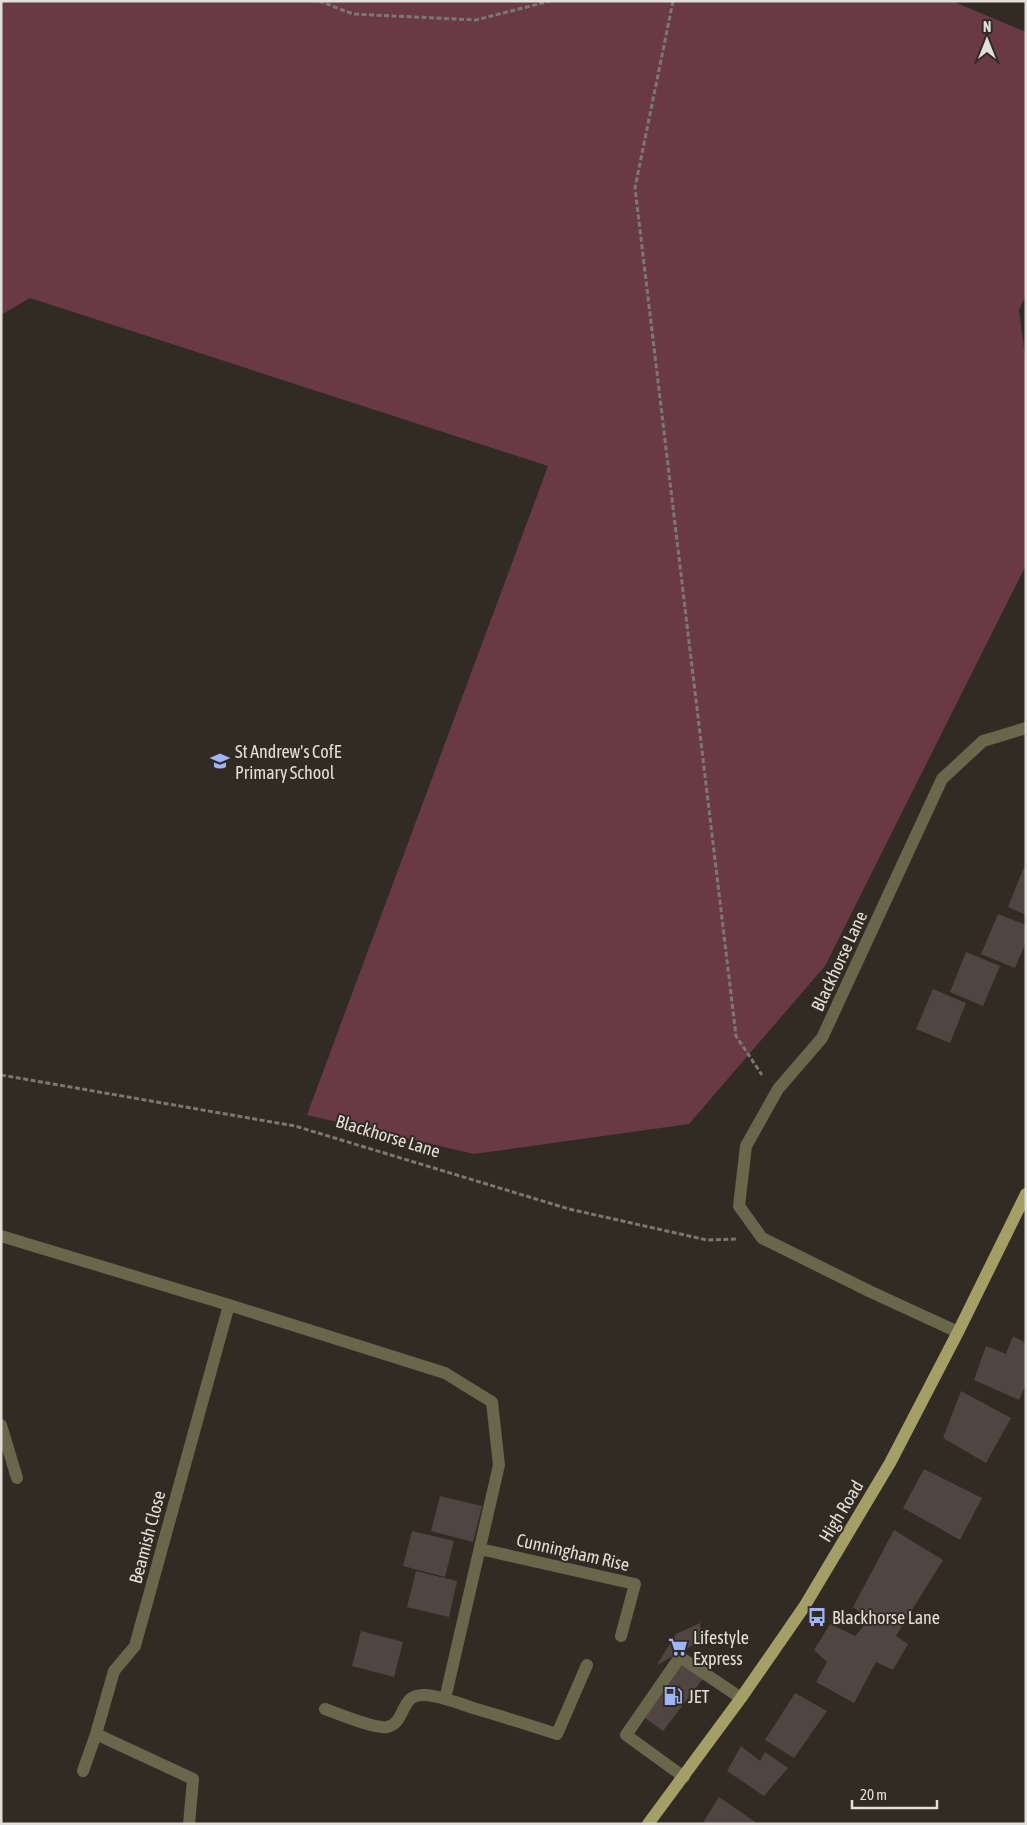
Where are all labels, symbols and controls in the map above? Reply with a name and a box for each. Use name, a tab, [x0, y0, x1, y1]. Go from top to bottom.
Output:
north arrow	[962, 15, 1012, 65]
text: N	[983, 19, 991, 35]
place label: St Andrew's CofE Primary School	[235, 741, 342, 783]
school or university icon: St Andrew's CofE Primary School	[209, 750, 231, 772]
street label: Blackhorse Lane	[807, 908, 871, 1014]
street label: Blackhorse Lane	[333, 1110, 443, 1162]
street label: High Road	[815, 1476, 867, 1546]
street label: Beamish Close	[125, 1488, 169, 1586]
street label: Cunningham Rise	[515, 1529, 631, 1575]
bus stop icon: Blackhorse Lane	[806, 1606, 828, 1628]
place label: Blackhorse Lane	[832, 1607, 940, 1628]
place label: Lifestyle Express	[693, 1627, 749, 1669]
supermarket icon: Lifestyle Express	[667, 1636, 689, 1658]
fuel station icon: JET	[662, 1685, 684, 1707]
place label: JET	[688, 1686, 709, 1707]
scale bar	[852, 1778, 937, 1810]
text: 20 m	[860, 1786, 887, 1803]

